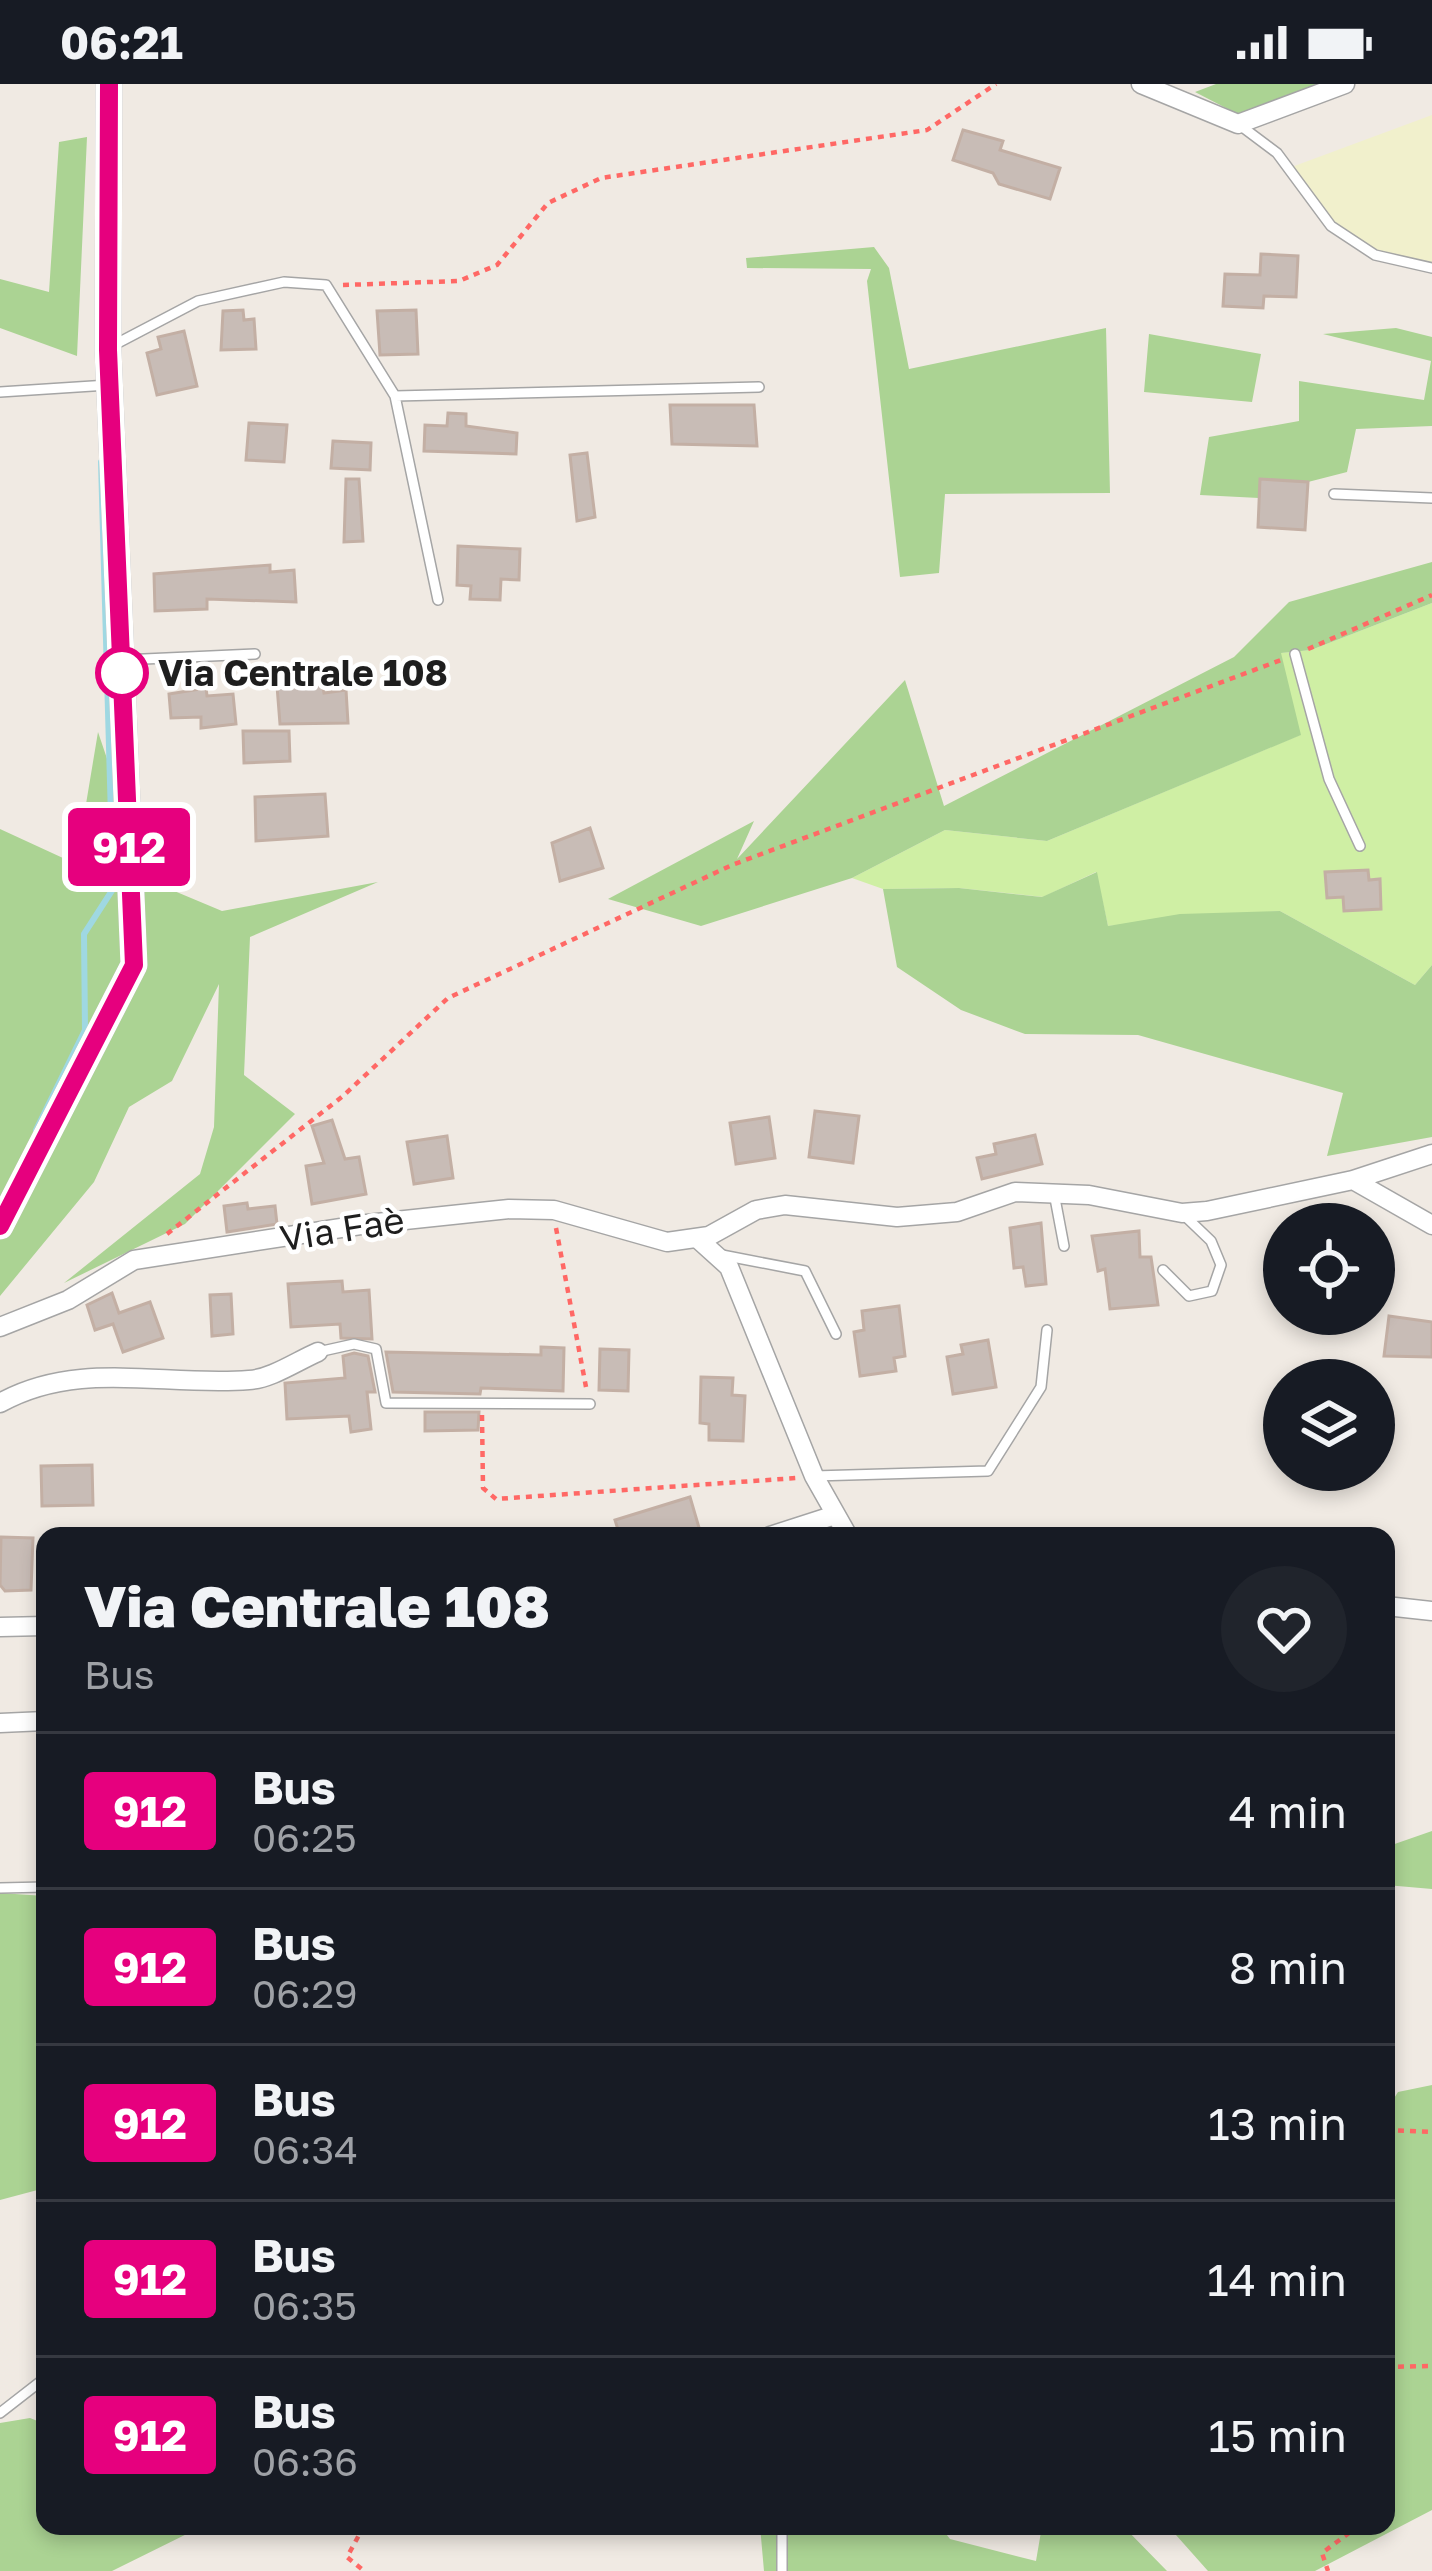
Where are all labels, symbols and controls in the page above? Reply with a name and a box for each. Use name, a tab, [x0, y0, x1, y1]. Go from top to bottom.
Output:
text: 06:21	[60, 15, 183, 69]
marker: Via Centrale 108	[97, 648, 147, 698]
place label: Via Centrale 108	[158, 651, 448, 694]
line badge: 912	[60, 808, 198, 886]
text: 912	[92, 822, 166, 872]
street label: Via Faè	[277, 1197, 407, 1260]
map controls	[1263, 1203, 1395, 1491]
button: locate	[1263, 1203, 1395, 1335]
button: layers	[1263, 1359, 1395, 1491]
button: heart	[1221, 1566, 1347, 1692]
text: Via Centrale 108	[84, 1571, 550, 1640]
text: Bus	[84, 1651, 154, 1698]
text: Bus	[252, 1760, 336, 1814]
text: 4 min	[1229, 1784, 1347, 1838]
text: 912	[113, 1786, 187, 1836]
text: 06:25	[252, 1814, 357, 1861]
text: Bus	[252, 1916, 336, 1970]
text: 8 min	[1229, 1940, 1347, 1994]
text: 912	[113, 1942, 187, 1992]
text: 06:29	[252, 1970, 358, 2017]
text: Bus	[252, 2072, 336, 2126]
text: 13 min	[1208, 2096, 1347, 2150]
text: 912	[113, 2098, 187, 2148]
text: 06:34	[252, 2126, 358, 2173]
text: Bus	[252, 2228, 336, 2282]
text: 14 min	[1207, 2252, 1347, 2306]
text: 912	[113, 2254, 187, 2304]
text: 06:35	[252, 2282, 357, 2329]
text: Bus	[252, 2384, 336, 2438]
text: 15 min	[1208, 2408, 1347, 2462]
text: 912	[113, 2410, 187, 2460]
text: 06:36	[252, 2438, 358, 2485]

